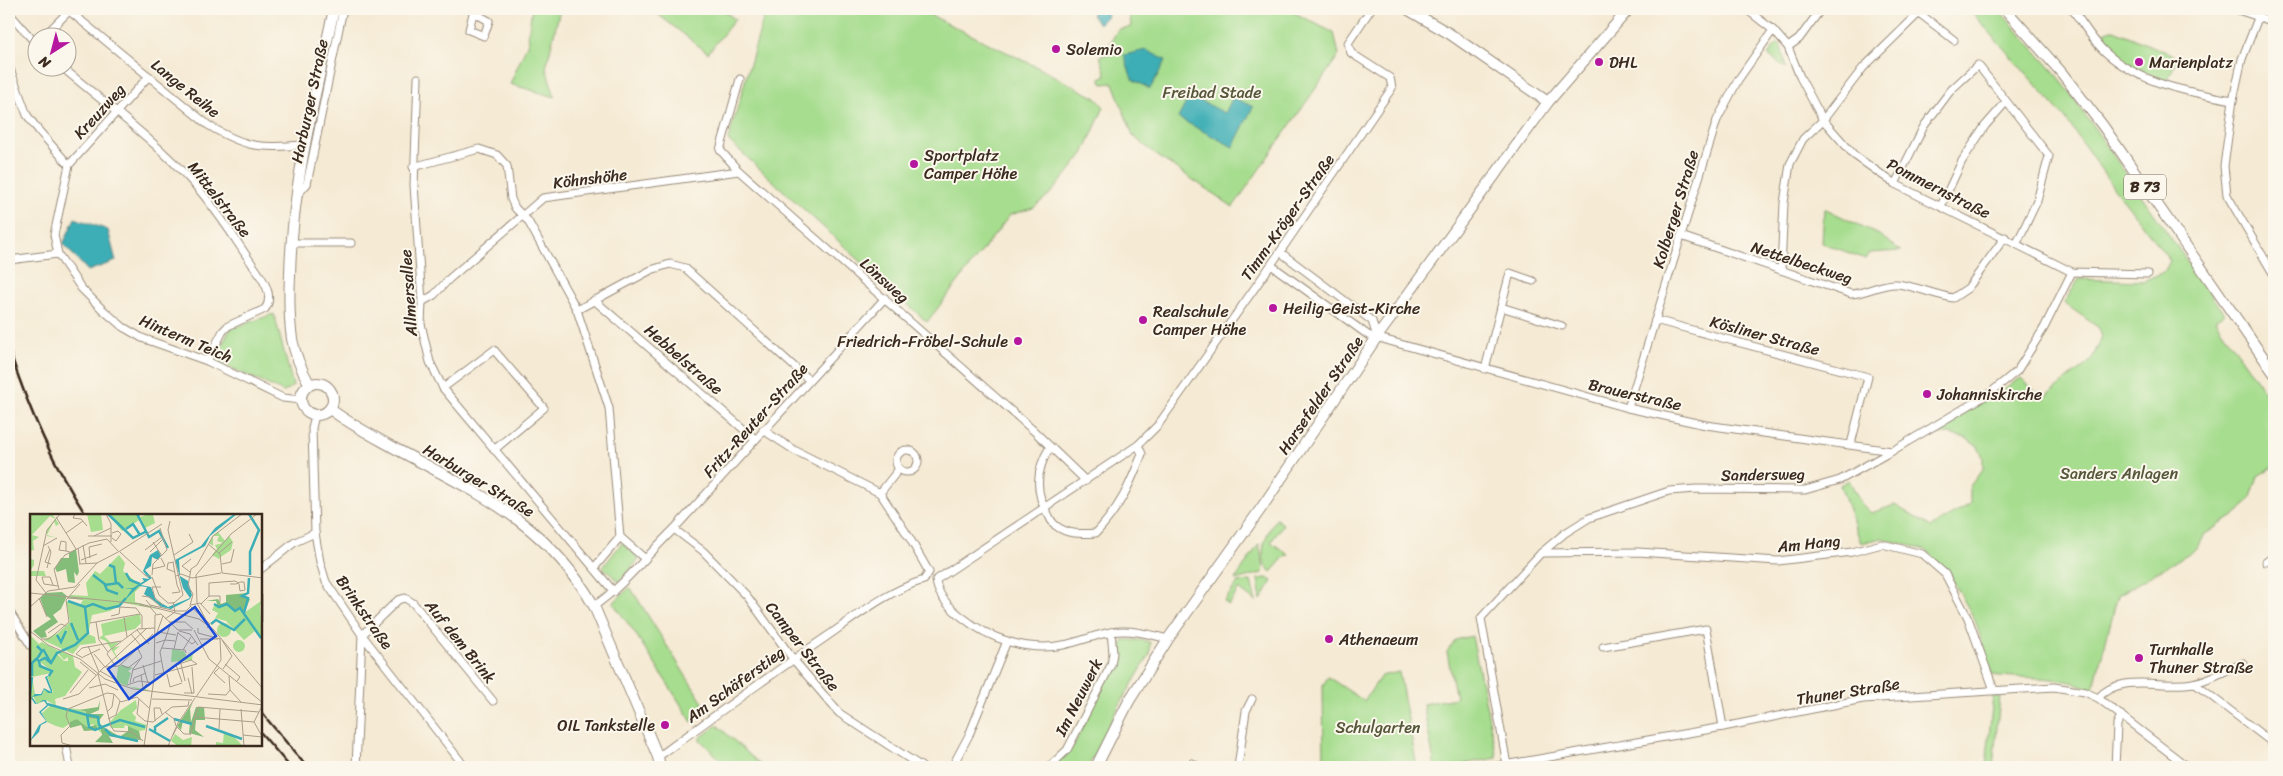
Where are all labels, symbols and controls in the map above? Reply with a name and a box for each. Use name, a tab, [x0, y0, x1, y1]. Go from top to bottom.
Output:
north arrow	[28, 28, 78, 78]
place label: Solemio	[1066, 35, 1122, 64]
street label: Harburger Straße	[282, 36, 337, 166]
marker: Solemio	[1050, 43, 1062, 55]
place label: DHL	[1609, 48, 1638, 77]
place label: Marienplatz	[2149, 48, 2233, 77]
text: N	[33, 49, 57, 76]
street label: Lange Reihe	[144, 51, 227, 126]
marker: DHL	[1593, 56, 1605, 68]
marker: Marienplatz	[2133, 56, 2145, 68]
street label: Kreuzweg	[66, 77, 133, 146]
park label: Freibad Stade	[1163, 78, 1261, 107]
place label: Sportplatz Camper Höhe	[924, 141, 1018, 188]
street label: Kolberger Straße	[1644, 146, 1707, 272]
street label: Timm-Kröger-Straße	[1233, 147, 1342, 287]
street label: Pommernstraße	[1882, 150, 1996, 227]
street label: Mittelstraße	[180, 154, 259, 244]
marker: Sportplatz Camper Höhe	[908, 158, 920, 170]
street label: Köhnshöhe	[551, 160, 629, 197]
road number: B 73	[2124, 174, 2166, 200]
street label: Nettelbeckweg	[1747, 232, 1856, 293]
street label: Allmersallee	[391, 248, 426, 338]
street label: Lönsweg	[853, 250, 916, 311]
place label: Heilig-Geist-Kirche	[1283, 294, 1420, 323]
place label: Realschule Camper Höhe	[1153, 297, 1247, 344]
marker: Heilig-Geist-Kirche	[1267, 302, 1279, 314]
street label: Hinterm Teich	[135, 306, 237, 371]
street label: Kösliner Straße	[1707, 307, 1823, 364]
marker: Realschule Camper Höhe	[1137, 314, 1149, 326]
street label: Hebbelstraße	[637, 316, 730, 402]
place label: Friedrich-Fröbel-Schule	[837, 327, 1008, 356]
street label: Harsefelder Straße	[1270, 330, 1371, 461]
marker: Friedrich-Fröbel-Schule	[1012, 335, 1024, 347]
street label: Fritz-Reuter-Straße	[695, 356, 816, 485]
street label: Brauerstraße	[1585, 370, 1684, 419]
place label: Johanniskirche	[1936, 380, 2042, 409]
marker: Johanniskirche	[1921, 388, 1933, 400]
street label: Harburger Straße	[417, 435, 540, 525]
street label: Sandersweg	[1721, 459, 1805, 490]
park label: Sanders Anlagen	[2060, 459, 2178, 488]
inset map	[30, 514, 262, 746]
street label: Am Hang	[1775, 526, 1842, 561]
street label: Brinkstraße	[328, 569, 401, 656]
street label: Auf dem Brink	[417, 592, 504, 690]
street label: Camper Straße	[758, 595, 847, 698]
place label: Athenaeum	[1338, 625, 1418, 654]
marker: Athenaeum	[1323, 633, 1335, 645]
place label: Turnhalle Thuner Straße	[2149, 635, 2253, 682]
street label: Am Schäferstieg	[679, 638, 791, 731]
marker: Turnhalle Thuner Straße	[2133, 652, 2145, 664]
street label: Im Neuwerk	[1046, 653, 1111, 742]
street label: Thuner Straße	[1794, 669, 1902, 714]
place label: OIL Tankstelle	[557, 711, 655, 740]
park label: Schulgarten	[1335, 713, 1421, 742]
marker: OIL Tankstelle	[659, 719, 671, 731]

